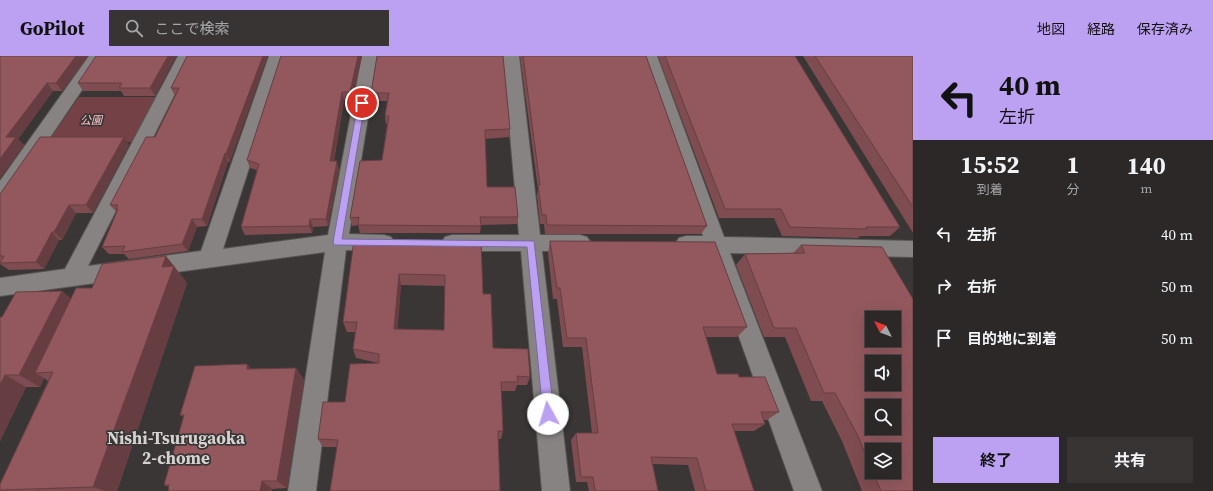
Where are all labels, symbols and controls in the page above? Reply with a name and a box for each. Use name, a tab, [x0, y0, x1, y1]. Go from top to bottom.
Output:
search box	[109, 10, 389, 46]
text: GoPilot	[20, 15, 85, 41]
icon: search	[123, 17, 145, 39]
text: ここで検索	[155, 18, 230, 39]
text: 地図	[1037, 19, 1065, 39]
text: 経路	[1087, 19, 1115, 39]
text: 保存済み	[1137, 19, 1193, 39]
text: 40 m	[999, 66, 1061, 104]
icon: left	[933, 72, 985, 124]
pin	[345, 86, 379, 120]
icon: arrive	[351, 92, 373, 114]
text: 左折	[999, 104, 1035, 129]
park label: 公園	[80, 113, 104, 128]
text: 15:52	[960, 148, 1019, 181]
text: 1	[1067, 148, 1080, 181]
text: 140	[1127, 149, 1166, 182]
text: m	[1140, 180, 1152, 197]
text: 到着	[977, 181, 1003, 198]
text: 分	[1067, 181, 1080, 198]
icon: left	[933, 223, 955, 245]
text: 左折	[967, 224, 997, 245]
text: 40 m	[1161, 224, 1193, 245]
icon: right	[933, 275, 955, 297]
text: 右折	[967, 276, 997, 297]
text: 50 m	[1161, 276, 1193, 297]
north arrow	[865, 311, 901, 347]
map controls	[865, 311, 901, 479]
icon: arrive	[933, 327, 955, 349]
text: 目的地に到着	[967, 328, 1057, 349]
text: 50 m	[1161, 328, 1193, 349]
button: sound	[865, 355, 901, 391]
position arrow	[527, 393, 569, 435]
button: search	[865, 399, 901, 435]
district label: Nishi-Tsurugaoka 2-chome	[107, 426, 246, 470]
button: 終了	[933, 437, 1059, 483]
button: 共有	[1067, 437, 1193, 483]
button: layers	[865, 443, 901, 479]

